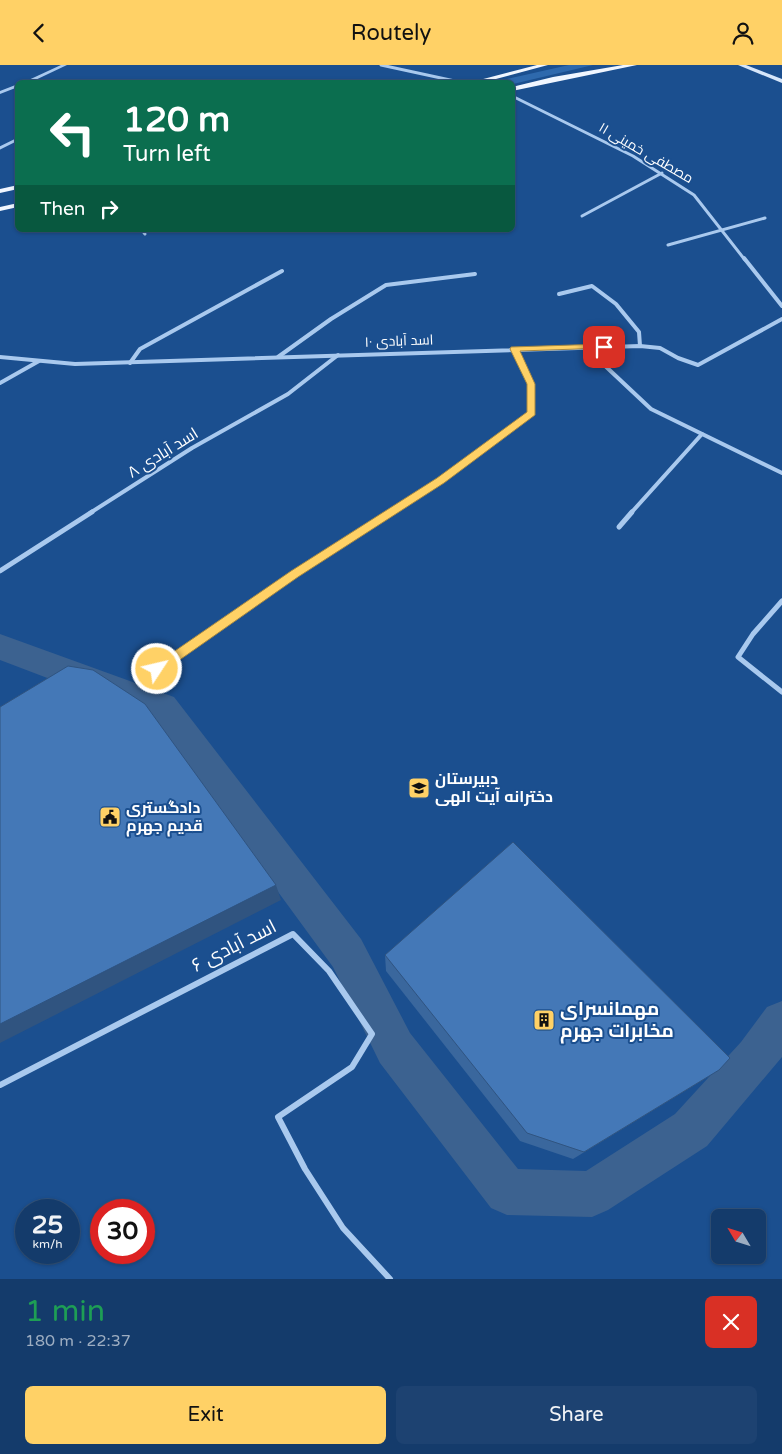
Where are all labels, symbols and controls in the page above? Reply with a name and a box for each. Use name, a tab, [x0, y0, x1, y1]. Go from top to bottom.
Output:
icon: back	[25, 19, 53, 47]
icon: person	[729, 19, 757, 47]
text: Routely	[351, 20, 431, 46]
text: 120 m	[123, 99, 230, 141]
icon: left	[40, 100, 105, 165]
street label: مصطفی خمینی ۱۱	[596, 119, 696, 187]
text: Turn left	[123, 141, 211, 167]
icon: right	[95, 195, 123, 223]
text: Then	[40, 198, 85, 220]
pin	[583, 326, 625, 368]
street label: اسد آبادی ۱۰	[364, 331, 434, 351]
icon: arrive	[590, 333, 618, 361]
street label: اسد آبادی ۸	[124, 423, 202, 483]
position arrow	[130, 642, 182, 694]
place label: دبیرستان دخترانه آیت الهی	[435, 769, 553, 807]
school or university icon: دبیرستان دخترانه آیت الهی	[407, 776, 431, 800]
place label: دادگستری قدیم جهرم	[126, 798, 203, 837]
public building icon: دادگستری قدیم جهرم	[98, 805, 122, 829]
street label: اسد آبادی ۶	[188, 915, 280, 977]
place label: مهمانسرای مخابرات جهرم	[560, 998, 674, 1044]
building icon: مهمانسرای مخابرات جهرم	[532, 1008, 556, 1032]
speed limit sign: 30	[90, 1199, 155, 1264]
north arrow	[711, 1209, 766, 1264]
map controls	[711, 1209, 766, 1264]
text: 25	[32, 1210, 63, 1240]
text: km/h	[32, 1237, 63, 1251]
text: 1 min	[25, 1293, 105, 1330]
button: close	[705, 1296, 757, 1348]
text: 180 m · 22:37	[25, 1331, 131, 1351]
button: Exit	[25, 1386, 386, 1444]
button: Share	[396, 1386, 757, 1444]

